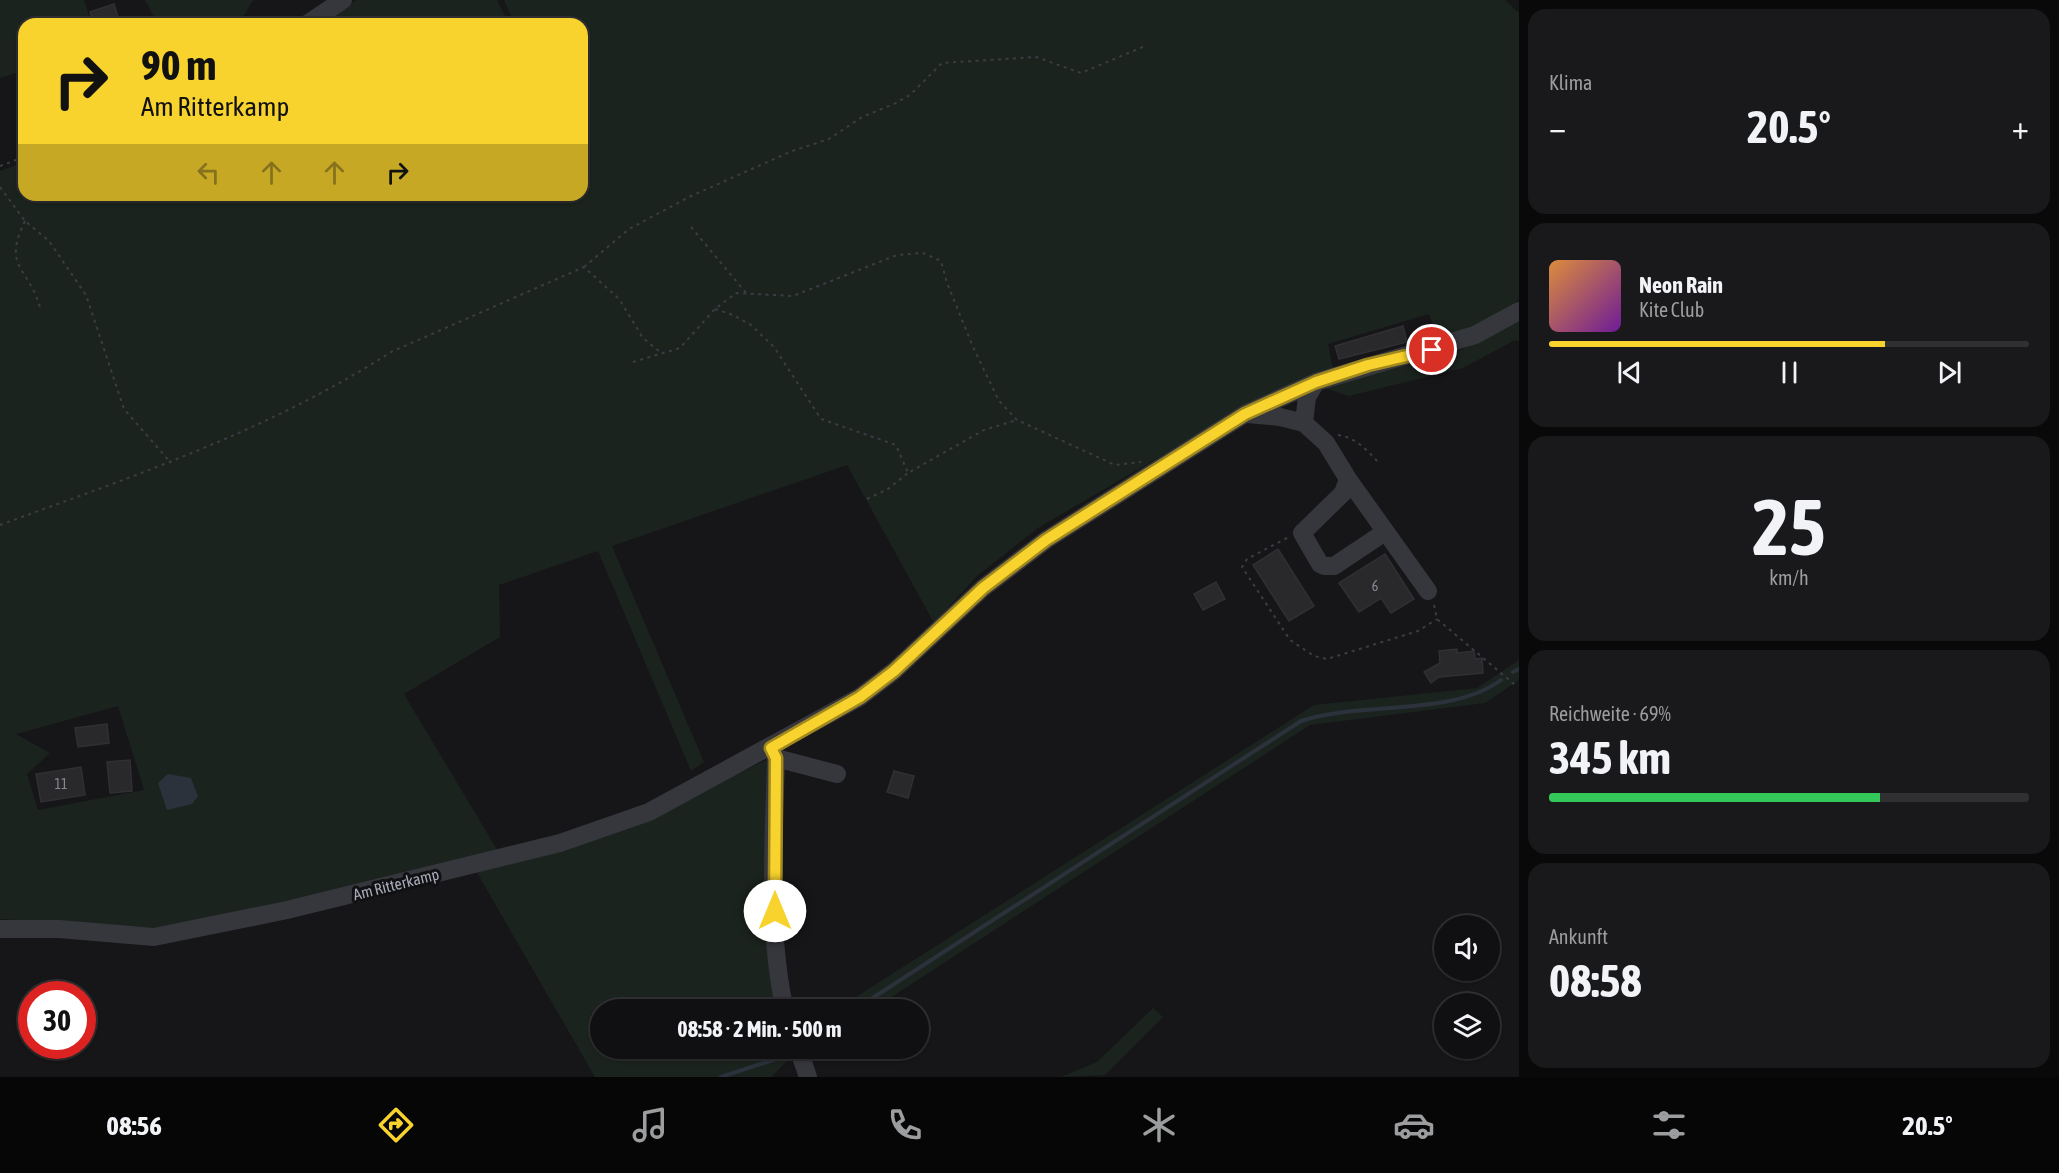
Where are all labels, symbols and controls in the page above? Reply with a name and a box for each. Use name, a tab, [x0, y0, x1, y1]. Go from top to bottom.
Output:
text: 90 m	[141, 41, 216, 89]
icon: right	[42, 42, 120, 120]
text: Klima	[1549, 71, 1592, 94]
text: Am Ritterkamp	[141, 91, 289, 122]
text: 20.5°	[1747, 101, 1831, 153]
text: −	[1549, 108, 1566, 146]
text: +	[2012, 108, 2029, 146]
icon: left	[192, 156, 225, 189]
icon: ahead	[255, 156, 288, 189]
icon: ahead	[318, 156, 351, 189]
icon: right	[381, 156, 414, 189]
text: Neon Rain	[1639, 272, 1723, 298]
text: Kite Club	[1639, 298, 1704, 321]
pin	[1406, 324, 1457, 375]
icon: arrive	[1415, 333, 1448, 366]
icon: previous	[1613, 356, 1646, 389]
icon: pause	[1773, 356, 1806, 389]
icon: next	[1933, 356, 1966, 389]
text: 25	[1752, 482, 1826, 572]
text: km/h	[1769, 566, 1809, 589]
house number: 6	[1372, 578, 1379, 594]
text: Reichweite · 69%	[1549, 702, 1671, 725]
text: 345 km	[1549, 732, 1671, 784]
house number: 11	[54, 776, 68, 792]
street label: Am Ritterkamp	[351, 865, 441, 904]
position arrow	[743, 879, 807, 943]
map controls	[1434, 915, 1500, 1059]
button: sound	[1434, 915, 1500, 981]
text: Ankunft	[1549, 925, 1608, 948]
text: 08:58	[1549, 955, 1642, 1007]
speed limit sign: 30	[18, 981, 96, 1059]
button: layers	[1434, 993, 1500, 1059]
text: 08:58 · 2 Min. · 500 m	[677, 1016, 842, 1042]
icon: directions	[375, 1104, 417, 1146]
icon: music	[629, 1104, 671, 1146]
icon: phone	[884, 1104, 926, 1146]
icon: climate	[1138, 1104, 1180, 1146]
icon: car	[1393, 1104, 1435, 1146]
icon: filters	[1648, 1104, 1690, 1146]
text: 08:56	[106, 1110, 162, 1141]
text: 20.5°	[1902, 1110, 1953, 1141]

